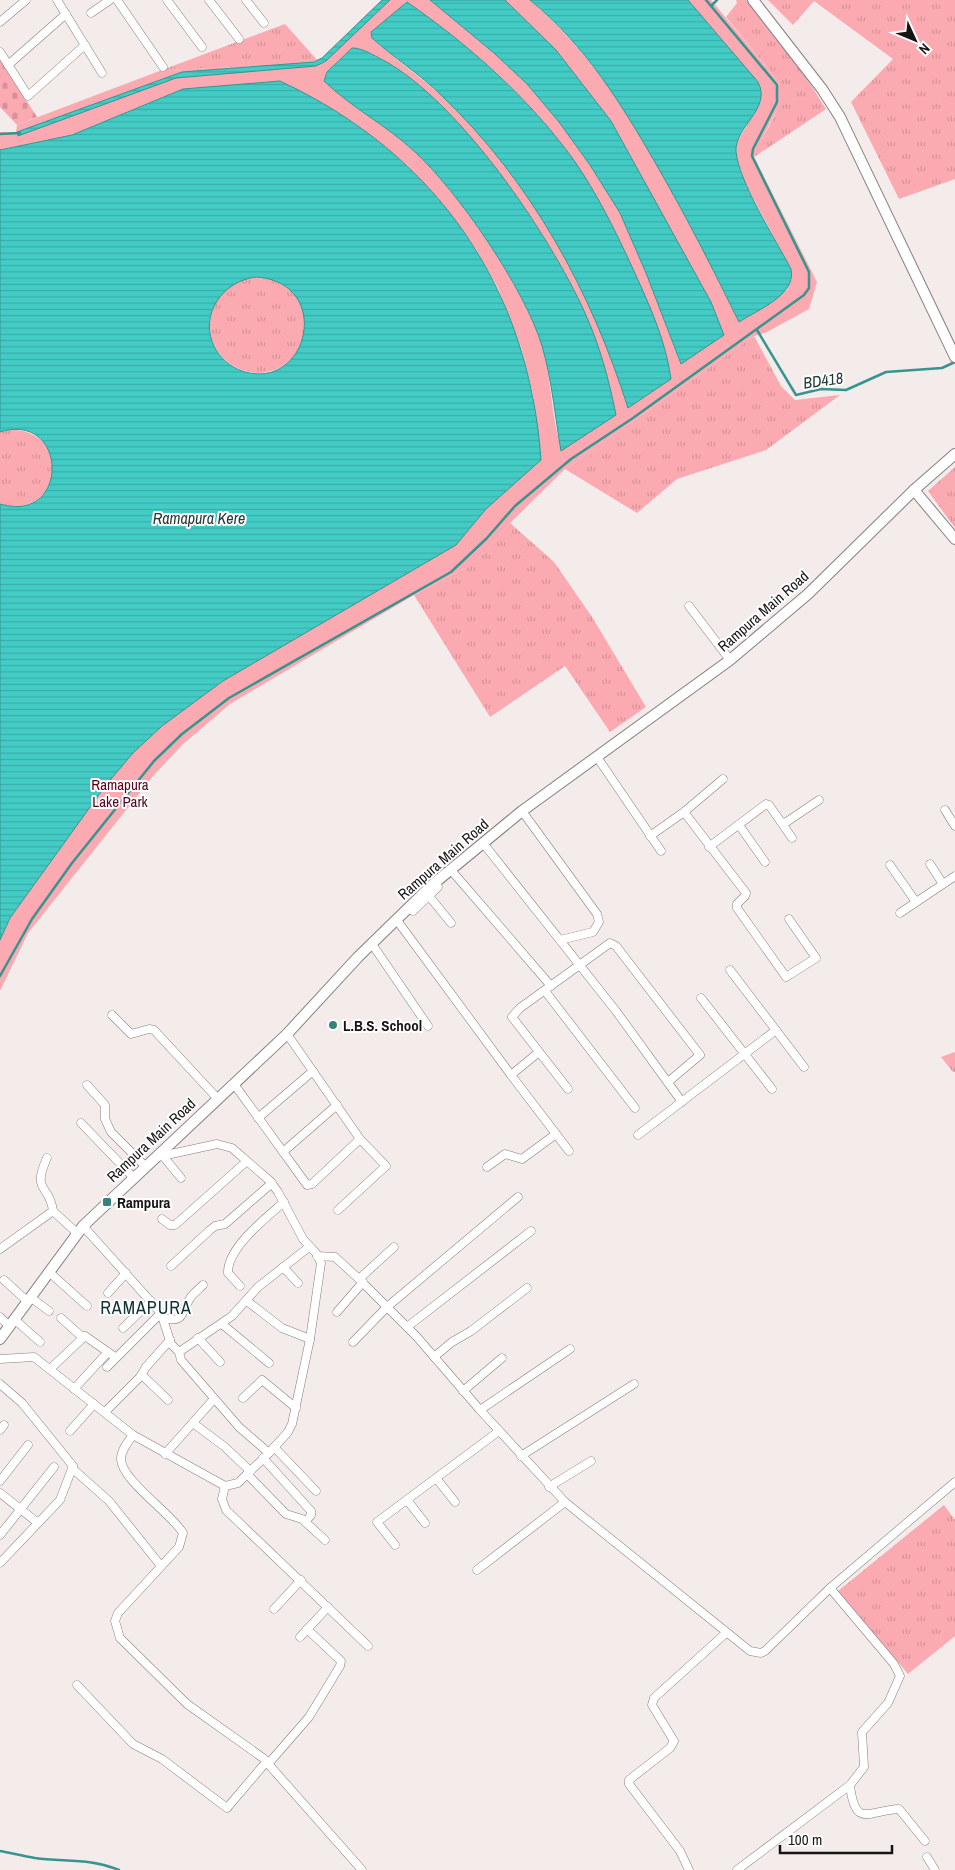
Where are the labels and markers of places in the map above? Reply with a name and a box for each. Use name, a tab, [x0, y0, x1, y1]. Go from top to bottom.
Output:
place label: L.B.S. School	[343, 1015, 422, 1036]
marker: L.B.S. School	[327, 1019, 339, 1031]
place label: Rampura	[117, 1192, 170, 1213]
marker: Rampura	[101, 1196, 113, 1208]

